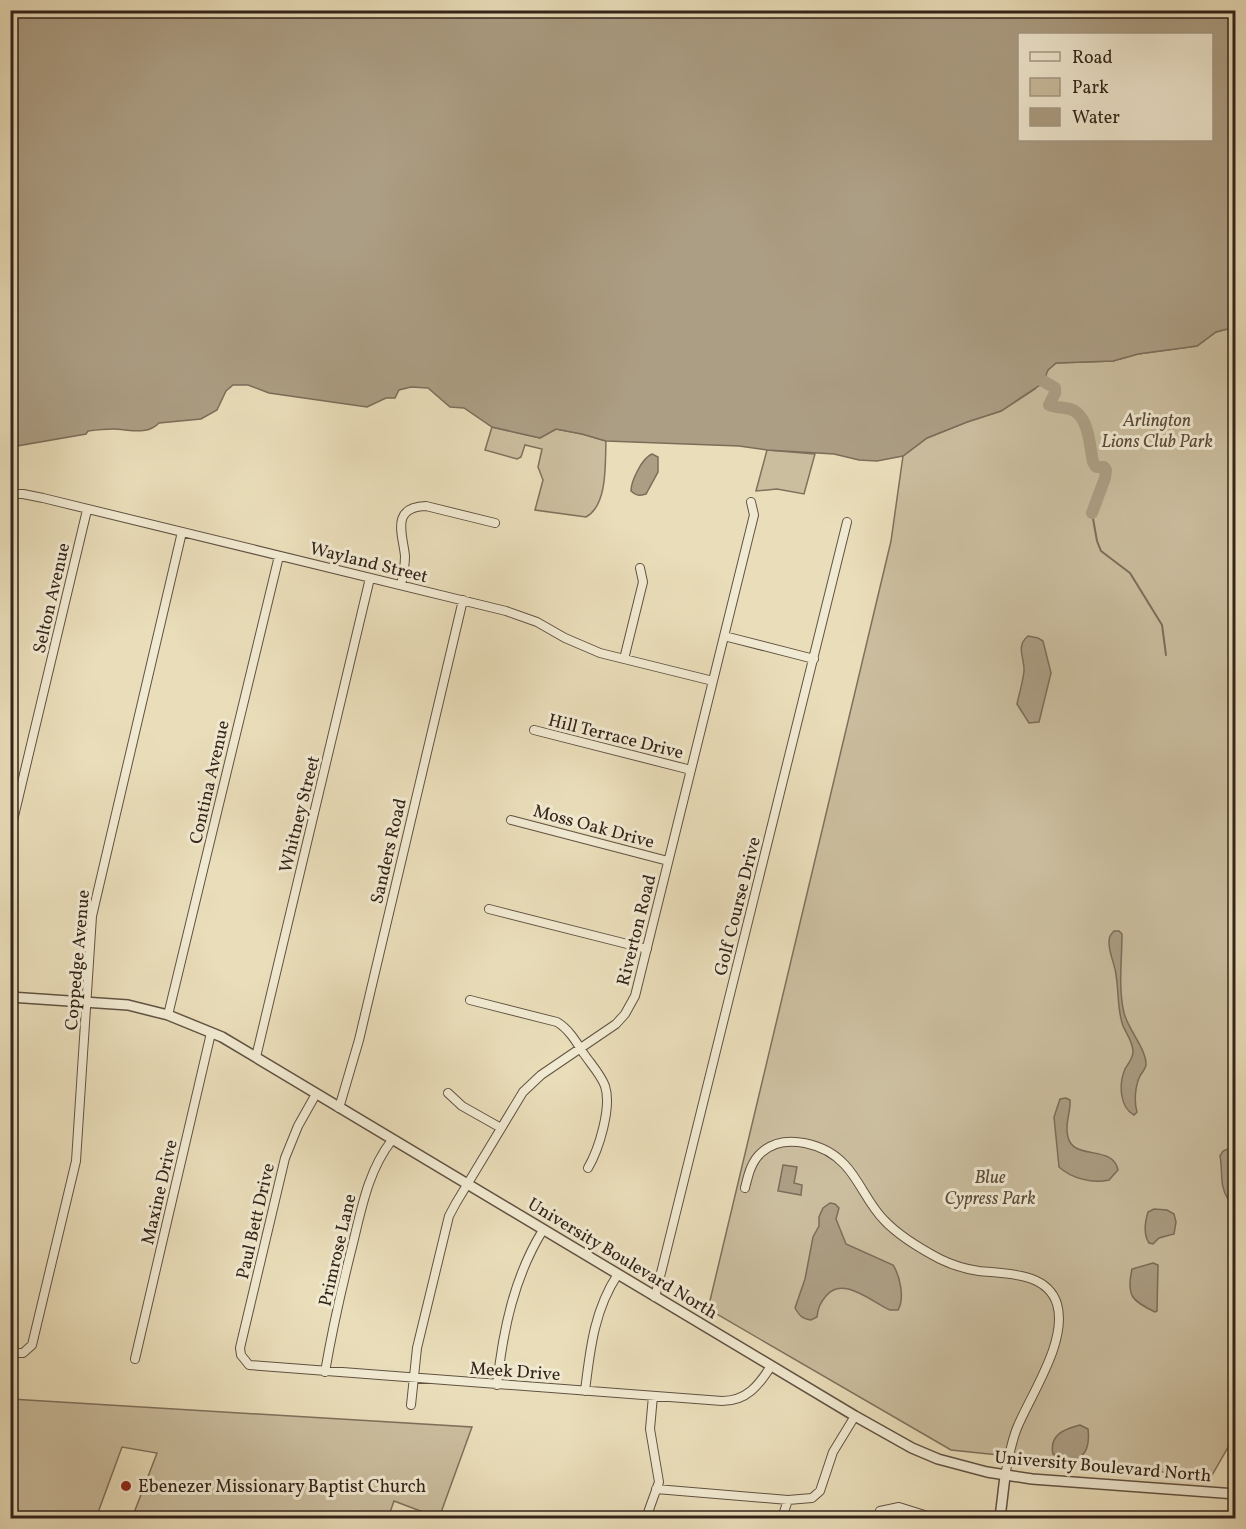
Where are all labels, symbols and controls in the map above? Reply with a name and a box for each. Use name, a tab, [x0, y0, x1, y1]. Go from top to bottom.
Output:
legend	[1018, 33, 1213, 141]
text: Road	[1072, 46, 1113, 71]
text: Park	[1072, 76, 1109, 101]
text: Water	[1072, 106, 1120, 131]
park label: Arlington Lions Club Park	[1101, 409, 1213, 455]
street label: Wayland Street	[307, 537, 430, 590]
street label: Selton Avenue	[28, 541, 77, 656]
street label: Hill Terrace Drive	[545, 709, 686, 766]
street label: Contina Avenue	[184, 718, 237, 847]
street label: Whitney Street	[274, 753, 327, 875]
street label: Sanders Road	[365, 796, 414, 907]
street label: Moss Oak Drive	[530, 799, 657, 856]
street label: Golf Course Drive	[709, 834, 768, 978]
street label: Riverton Road	[612, 872, 663, 989]
street label: Coppedge Avenue	[60, 889, 97, 1031]
street label: Maxine Drive	[136, 1137, 185, 1247]
street label: Paul Bett Drive	[231, 1161, 282, 1282]
park label: Blue Cypress Park	[944, 1166, 1036, 1212]
street label: Primrose Lane	[313, 1192, 364, 1309]
street label: University Boulevard North	[522, 1192, 722, 1326]
street label: Meek Drive	[469, 1357, 561, 1388]
street label: University Boulevard North	[993, 1446, 1213, 1489]
place label: Ebenezer Missionary Baptist Church	[138, 1475, 426, 1500]
marker: Ebenezer Missionary Baptist Church	[119, 1479, 133, 1493]

